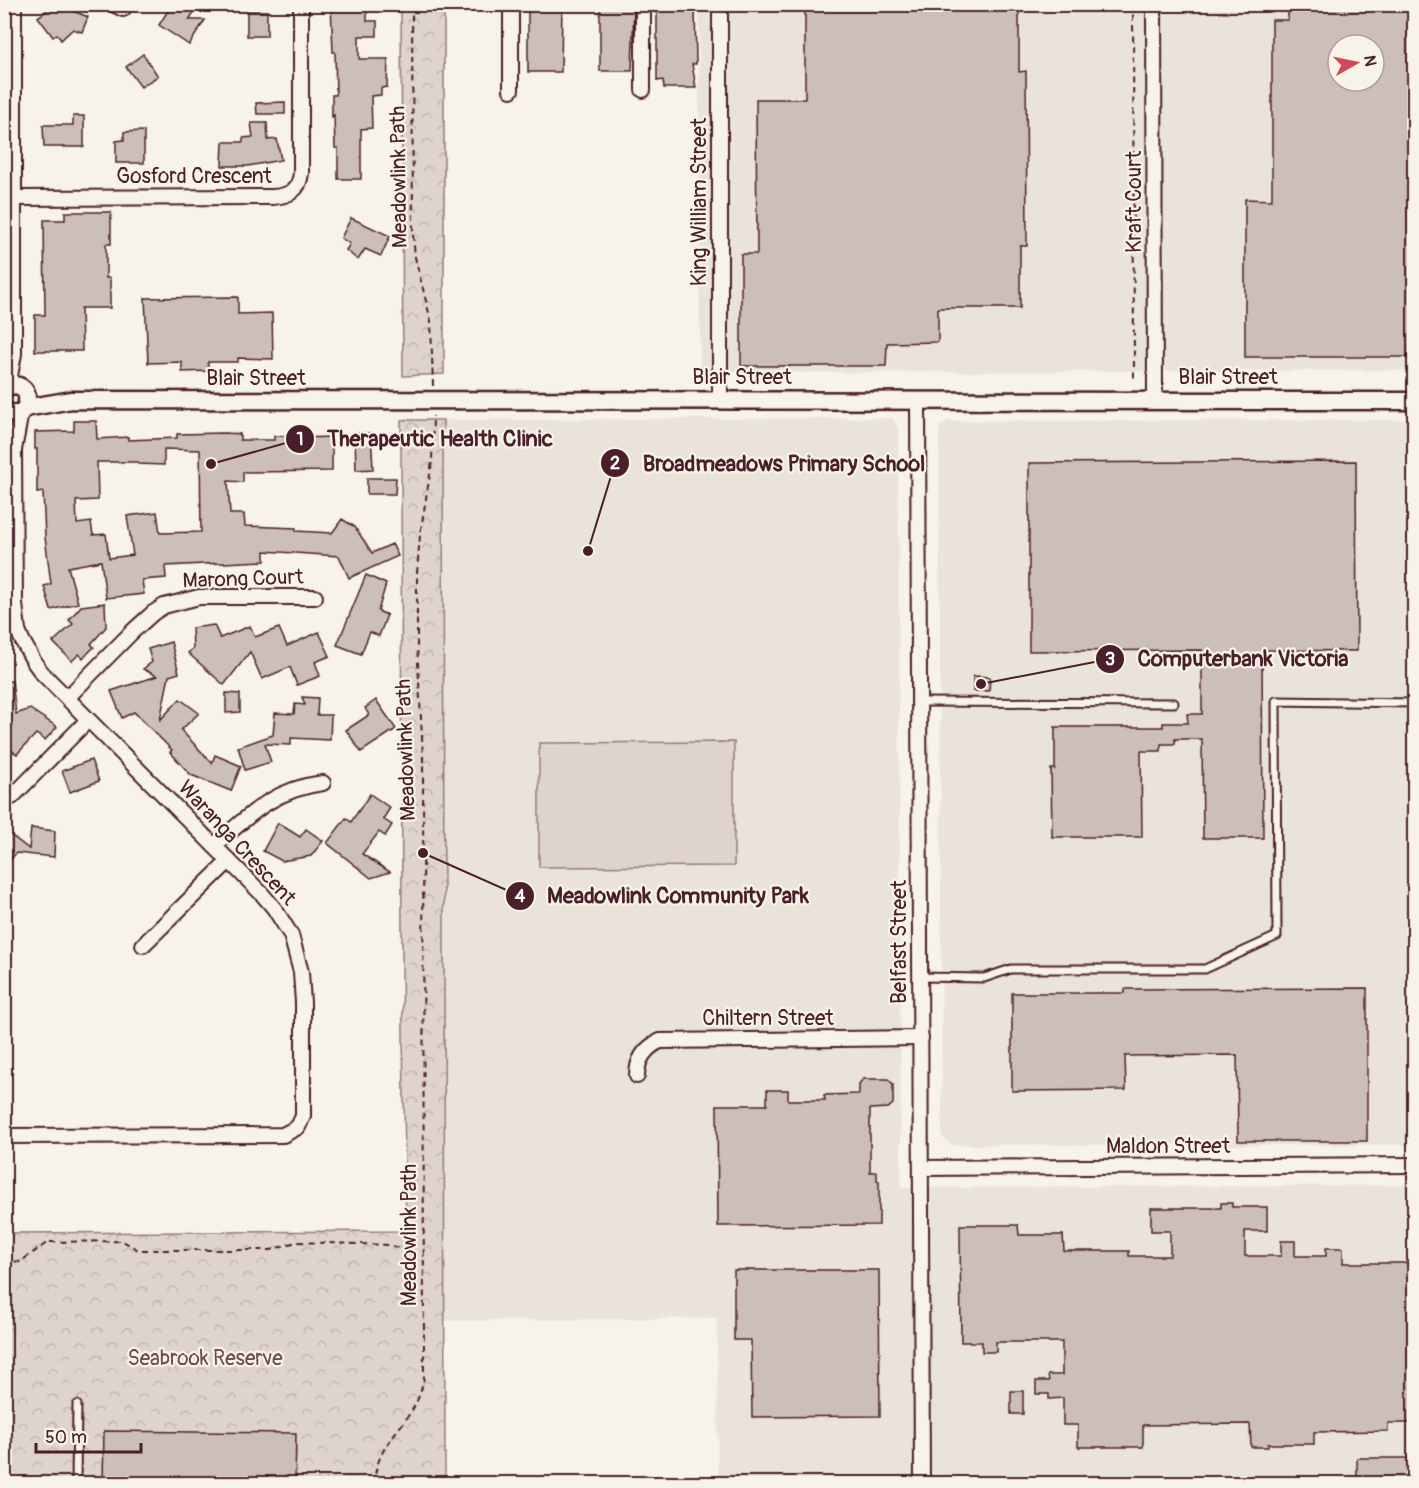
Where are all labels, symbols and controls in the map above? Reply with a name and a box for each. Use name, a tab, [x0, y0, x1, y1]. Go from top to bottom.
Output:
north arrow	[1326, 33, 1386, 93]
text: N	[1359, 54, 1381, 68]
street label: Meadowlink Path	[384, 106, 414, 248]
street label: King William Street	[686, 117, 713, 286]
street label: Kraft Court	[1121, 150, 1148, 253]
street label: Gosford Crescent	[116, 163, 272, 190]
street label: Blair Street	[692, 364, 792, 391]
street label: Blair Street	[1178, 364, 1278, 391]
street label: Blair Street	[206, 365, 306, 392]
callout: Therapeutic Health Clinic	[285, 419, 565, 459]
text: Therapeutic Health Clinic	[326, 425, 553, 453]
text: 1	[296, 428, 304, 451]
callout: Broadmeadows Primary School	[600, 443, 937, 483]
text: Broadmeadows Primary School	[643, 450, 925, 478]
text: 2	[610, 452, 620, 475]
street label: Marong Court	[182, 563, 304, 595]
callout: Computerbank Victoria	[1095, 639, 1360, 679]
text: Computerbank Victoria	[1137, 645, 1349, 673]
text: 3	[1105, 648, 1115, 671]
street label: Meadowlink Path	[390, 678, 422, 822]
street label: Waranga Crescent	[172, 775, 302, 912]
callout: Meadowlink Community Park	[505, 876, 821, 916]
street label: Belfast Street	[886, 879, 913, 1004]
text: Meadowlink Community Park	[547, 882, 810, 910]
text: 4	[515, 885, 526, 908]
street label: Chiltern Street	[702, 1005, 834, 1032]
street label: Maldon Street	[1106, 1133, 1231, 1160]
street label: Meadowlink Path	[396, 1164, 423, 1306]
park label: Seabrook Reserve	[127, 1345, 283, 1372]
scale bar	[36, 1416, 141, 1454]
text: 50 m	[45, 1426, 87, 1449]

